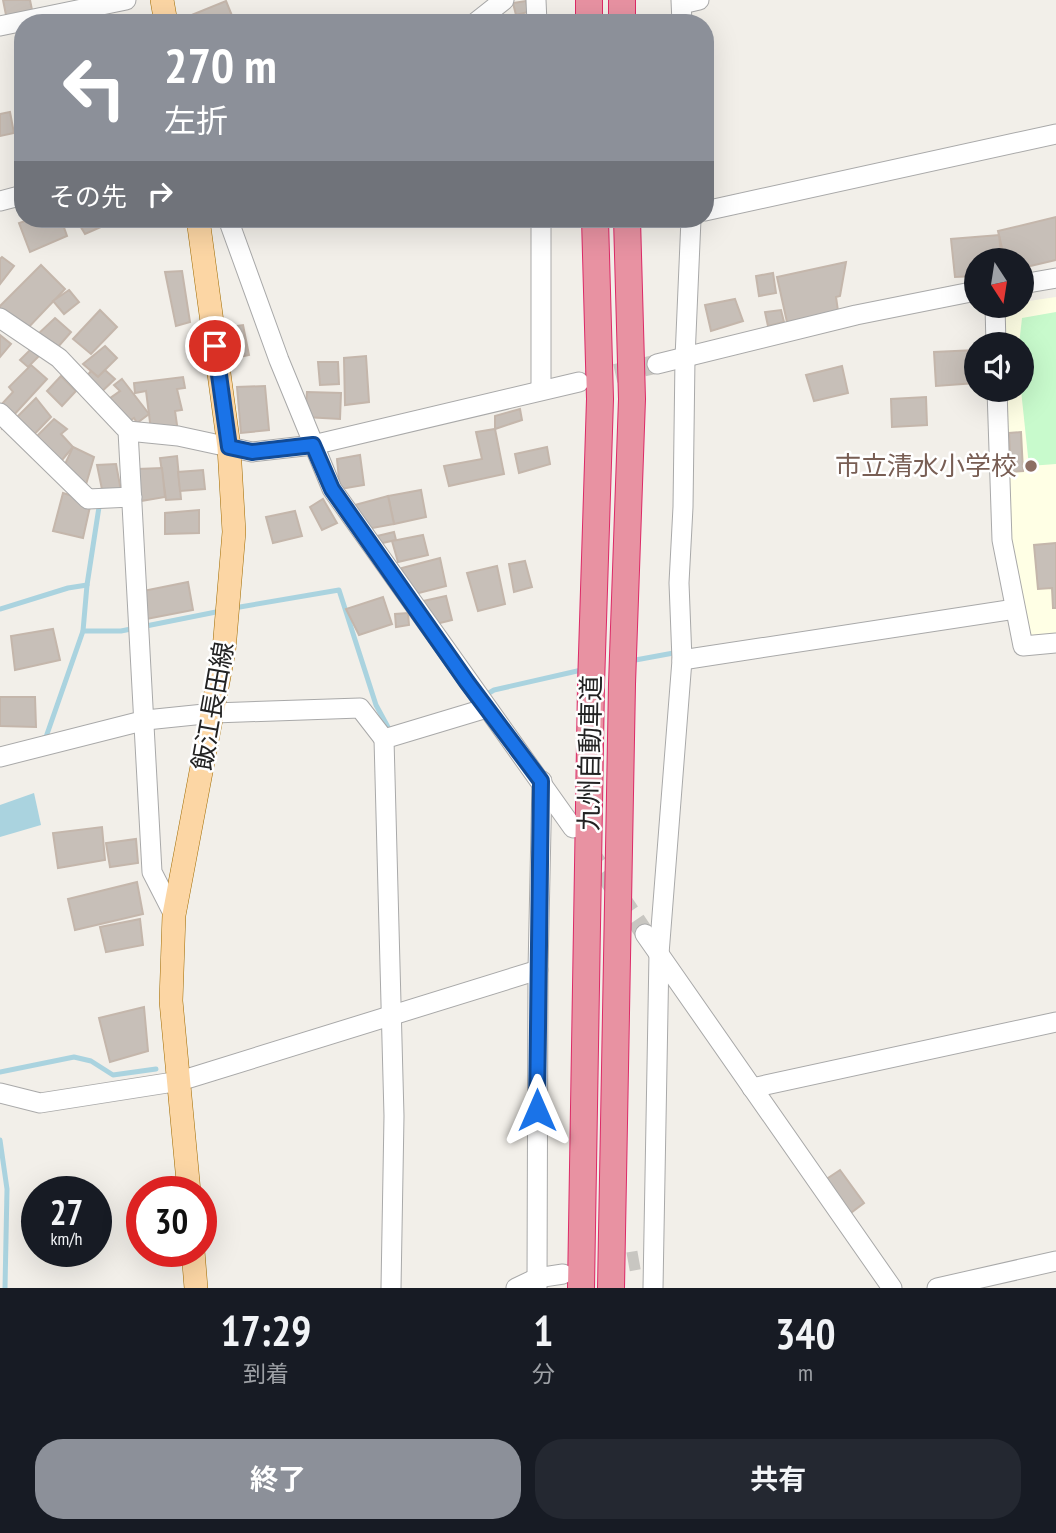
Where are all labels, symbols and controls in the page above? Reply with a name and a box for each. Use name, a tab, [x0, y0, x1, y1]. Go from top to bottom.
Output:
text: 270 m	[164, 33, 277, 97]
icon: left	[49, 42, 140, 133]
text: 左折	[164, 99, 228, 141]
icon: right	[141, 175, 179, 213]
text: その先	[49, 180, 127, 213]
north arrow	[964, 248, 1034, 318]
map controls	[964, 248, 1034, 402]
pin	[185, 316, 245, 376]
icon: arrive	[196, 327, 234, 365]
button: sound	[964, 332, 1034, 402]
place label: 市立清水小学校	[835, 449, 1017, 482]
marker: 市立清水小学校	[1023, 458, 1039, 474]
street label: 飯江長田線	[185, 639, 240, 773]
street label: 九州自動車道	[572, 675, 607, 831]
position arrow	[500, 1073, 574, 1147]
speed limit sign: 30	[126, 1176, 217, 1267]
text: 27	[50, 1189, 83, 1235]
text: km/h	[51, 1227, 82, 1250]
text: 17:29	[220, 1303, 311, 1358]
text: 1	[533, 1303, 553, 1358]
text: 340	[775, 1306, 836, 1361]
text: m	[798, 1358, 813, 1387]
text: 到着	[243, 1359, 289, 1388]
text: 分	[532, 1359, 555, 1388]
button: 終了	[35, 1439, 521, 1519]
button: 共有	[535, 1439, 1021, 1519]

